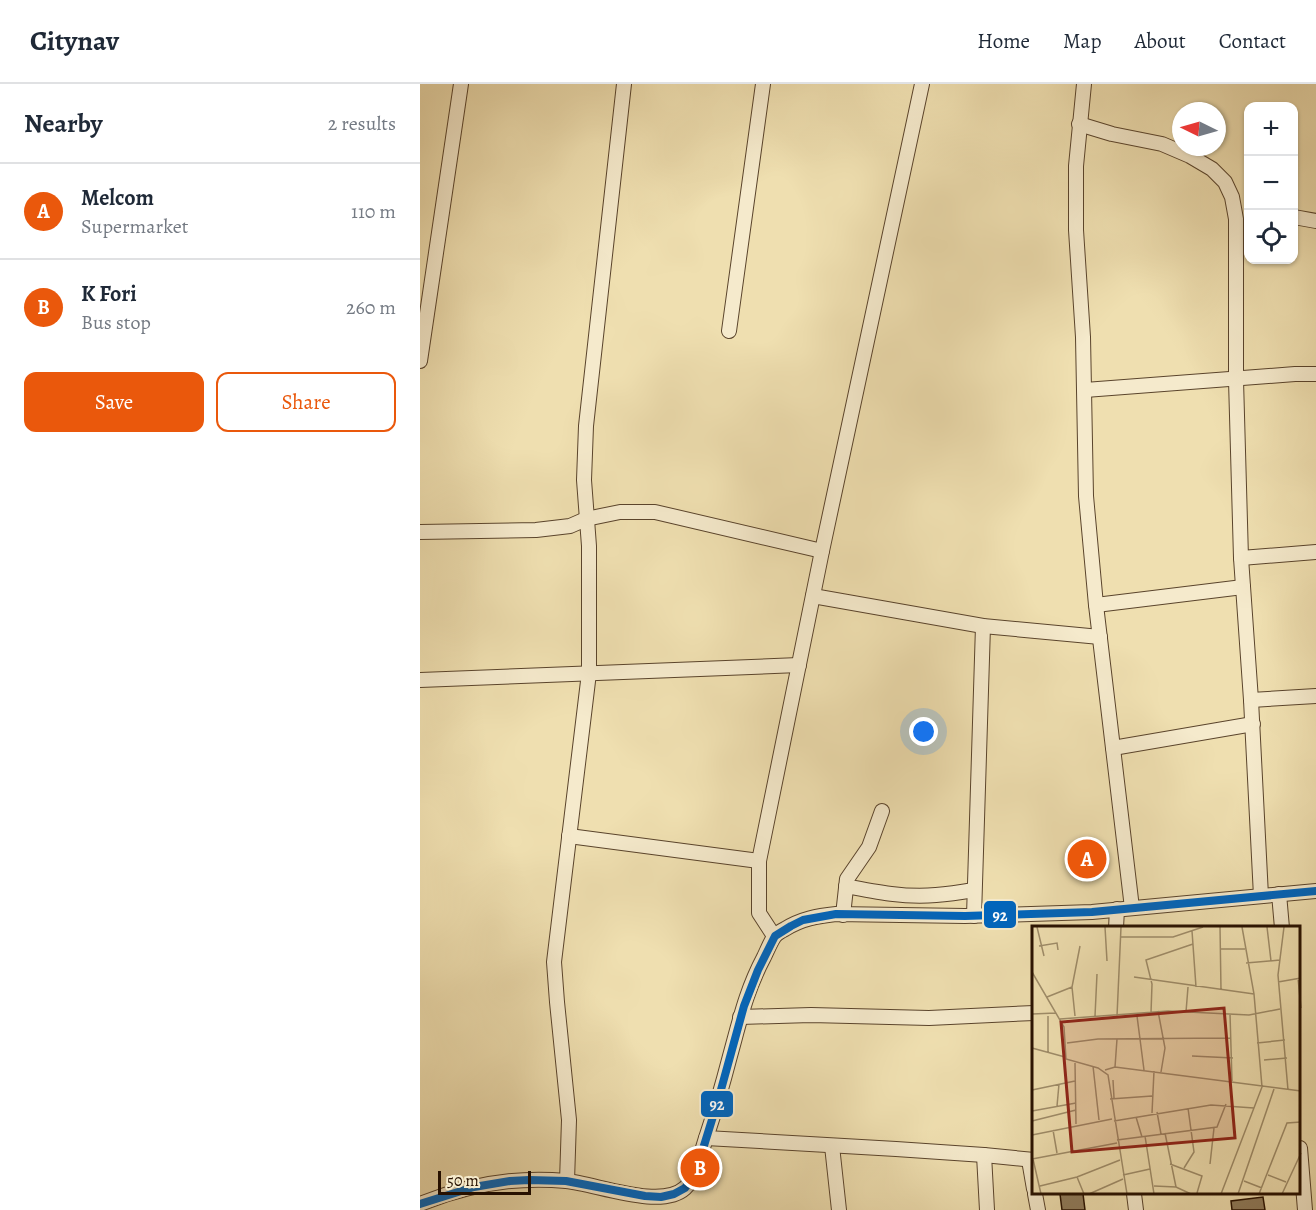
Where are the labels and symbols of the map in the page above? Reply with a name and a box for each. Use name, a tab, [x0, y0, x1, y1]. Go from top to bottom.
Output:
north arrow	[1172, 102, 1226, 156]
your location	[909, 717, 938, 746]
pin: A	[1068, 836, 1106, 882]
line badge: 92	[983, 900, 1017, 929]
text: 92	[992, 905, 1008, 927]
inset map	[1032, 926, 1301, 1195]
line badge: 92	[700, 1090, 734, 1118]
text: 92	[709, 1094, 725, 1116]
pin: B	[680, 1146, 720, 1190]
scale bar	[438, 1168, 531, 1196]

